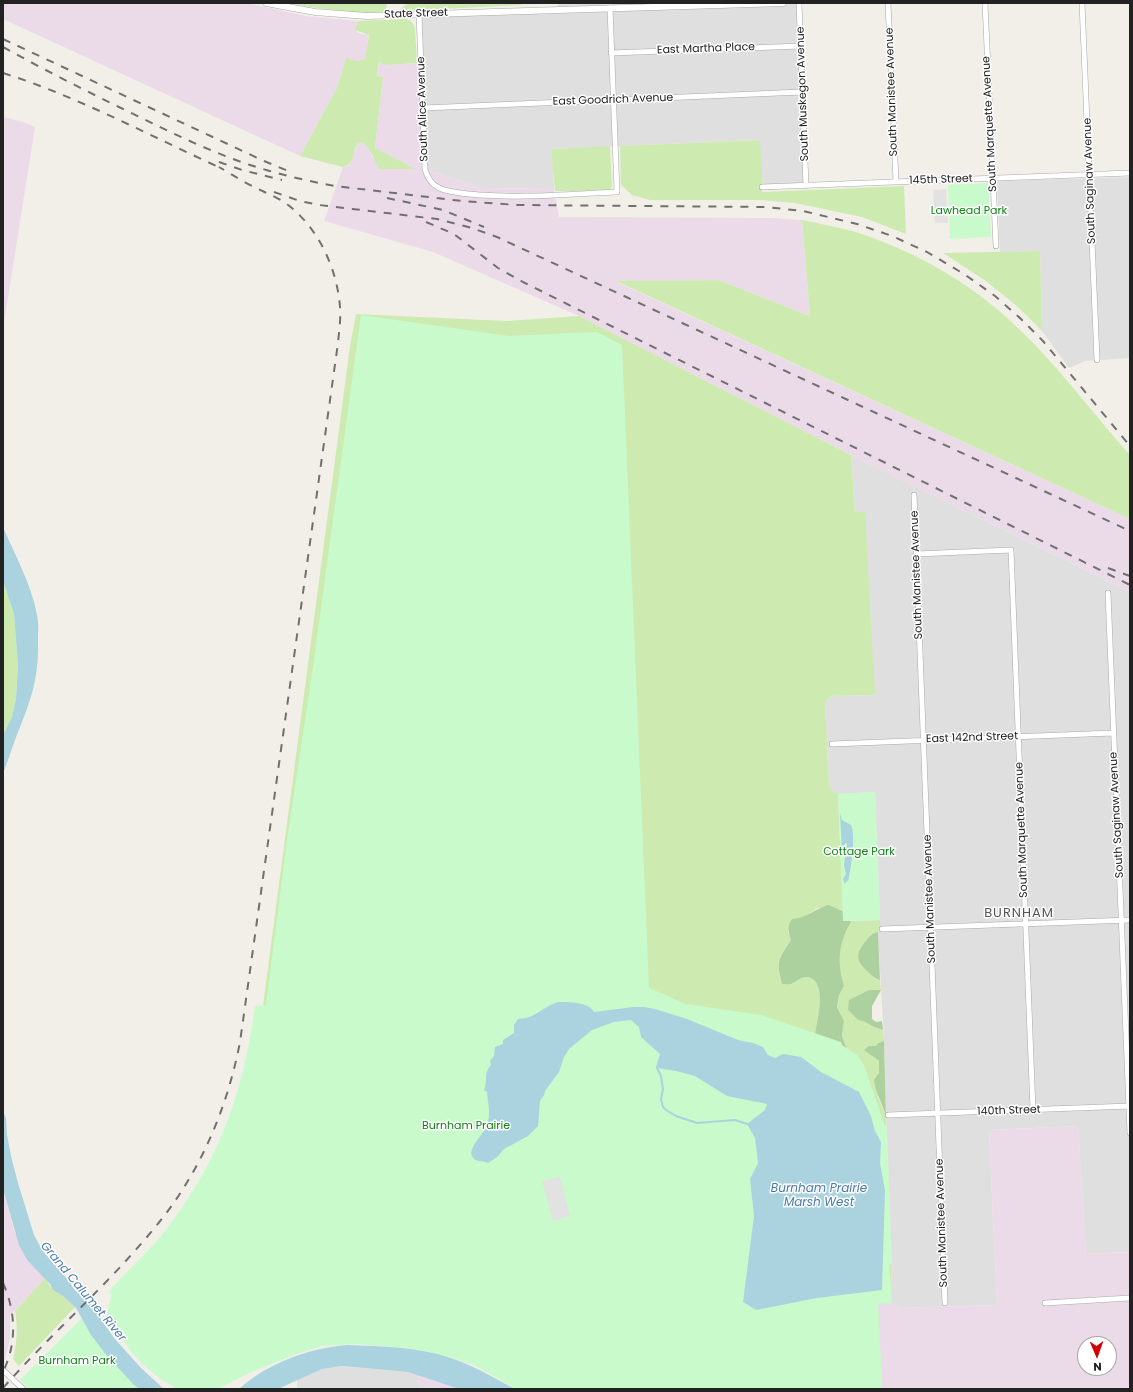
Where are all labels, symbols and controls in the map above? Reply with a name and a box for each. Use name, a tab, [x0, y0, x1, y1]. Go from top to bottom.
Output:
street label: State Street	[384, 6, 448, 22]
street label: South Muskegon Avenue	[794, 26, 812, 162]
street label: South Manistee Avenue	[883, 27, 901, 157]
street label: East Martha Place	[657, 41, 755, 57]
street label: South Alice Avenue	[415, 56, 431, 162]
street label: South Marquette Avenue	[980, 56, 1000, 192]
street label: East Goodrich Avenue	[553, 91, 673, 109]
street label: South Saginaw Avenue	[1081, 118, 1099, 244]
street label: 145th Street	[909, 172, 973, 188]
park label: Lawhead Park	[931, 204, 1007, 218]
street label: South Manistee Avenue	[908, 510, 926, 640]
street label: East 142nd Street	[926, 730, 1018, 746]
street label: South Saginaw Avenue	[1107, 752, 1127, 878]
street label: South Marquette Avenue	[1013, 762, 1031, 898]
street label: South Manistee Avenue	[921, 834, 939, 964]
park label: Cottage Park	[823, 845, 895, 859]
district label: BURNHAM	[984, 906, 1054, 922]
street label: 140th Street	[977, 1103, 1041, 1119]
park label: Burnham Prairie	[422, 1119, 510, 1133]
street label: South Manistee Avenue	[933, 1158, 951, 1288]
water label: Burnham Prairie Marsh West	[771, 1182, 867, 1210]
water label: Grand Calumet River	[37, 1239, 129, 1345]
north arrow	[1077, 1336, 1117, 1376]
park label: Burnham Park	[38, 1354, 116, 1368]
text: N	[1093, 1359, 1102, 1375]

